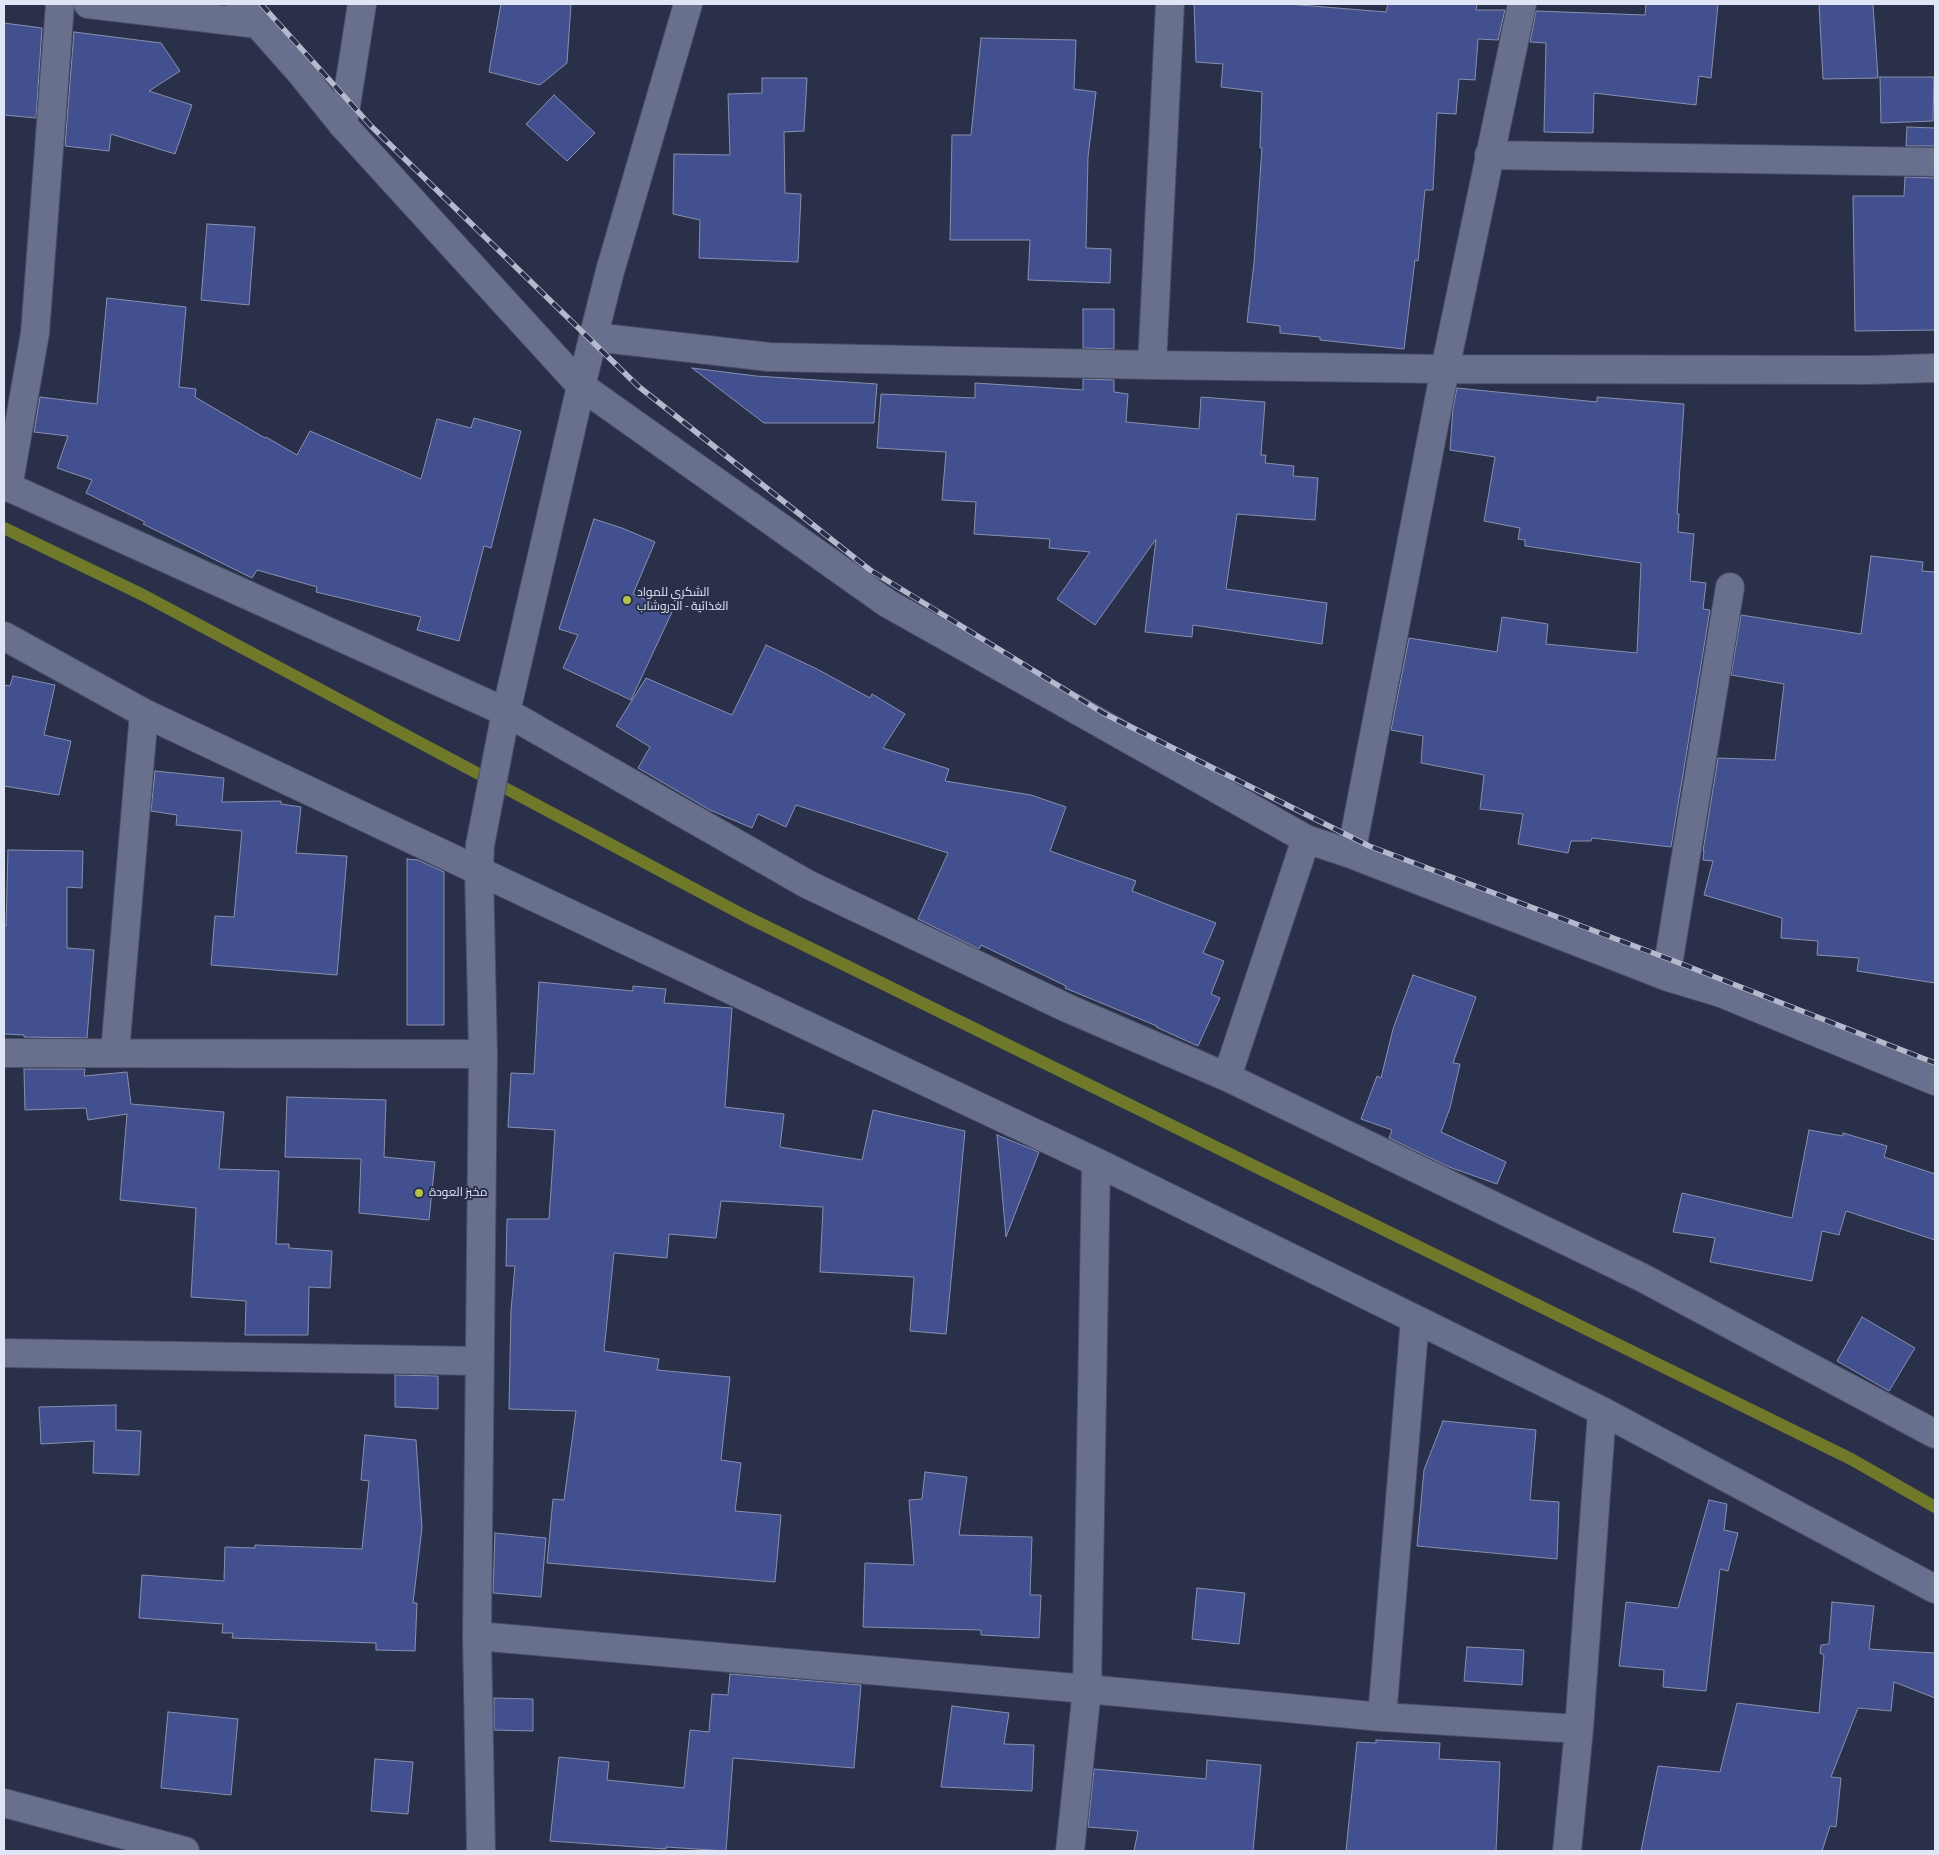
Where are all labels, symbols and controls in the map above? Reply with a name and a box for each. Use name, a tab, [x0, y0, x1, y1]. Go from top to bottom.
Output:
place label: الشكري للمواد الغذائية - الدروشاب	[637, 586, 729, 614]
marker: الشكري للمواد الغذائية - الدروشاب	[621, 594, 633, 606]
place label: مخبز العودة	[429, 1186, 487, 1200]
marker: مخبز العودة	[413, 1187, 425, 1199]

